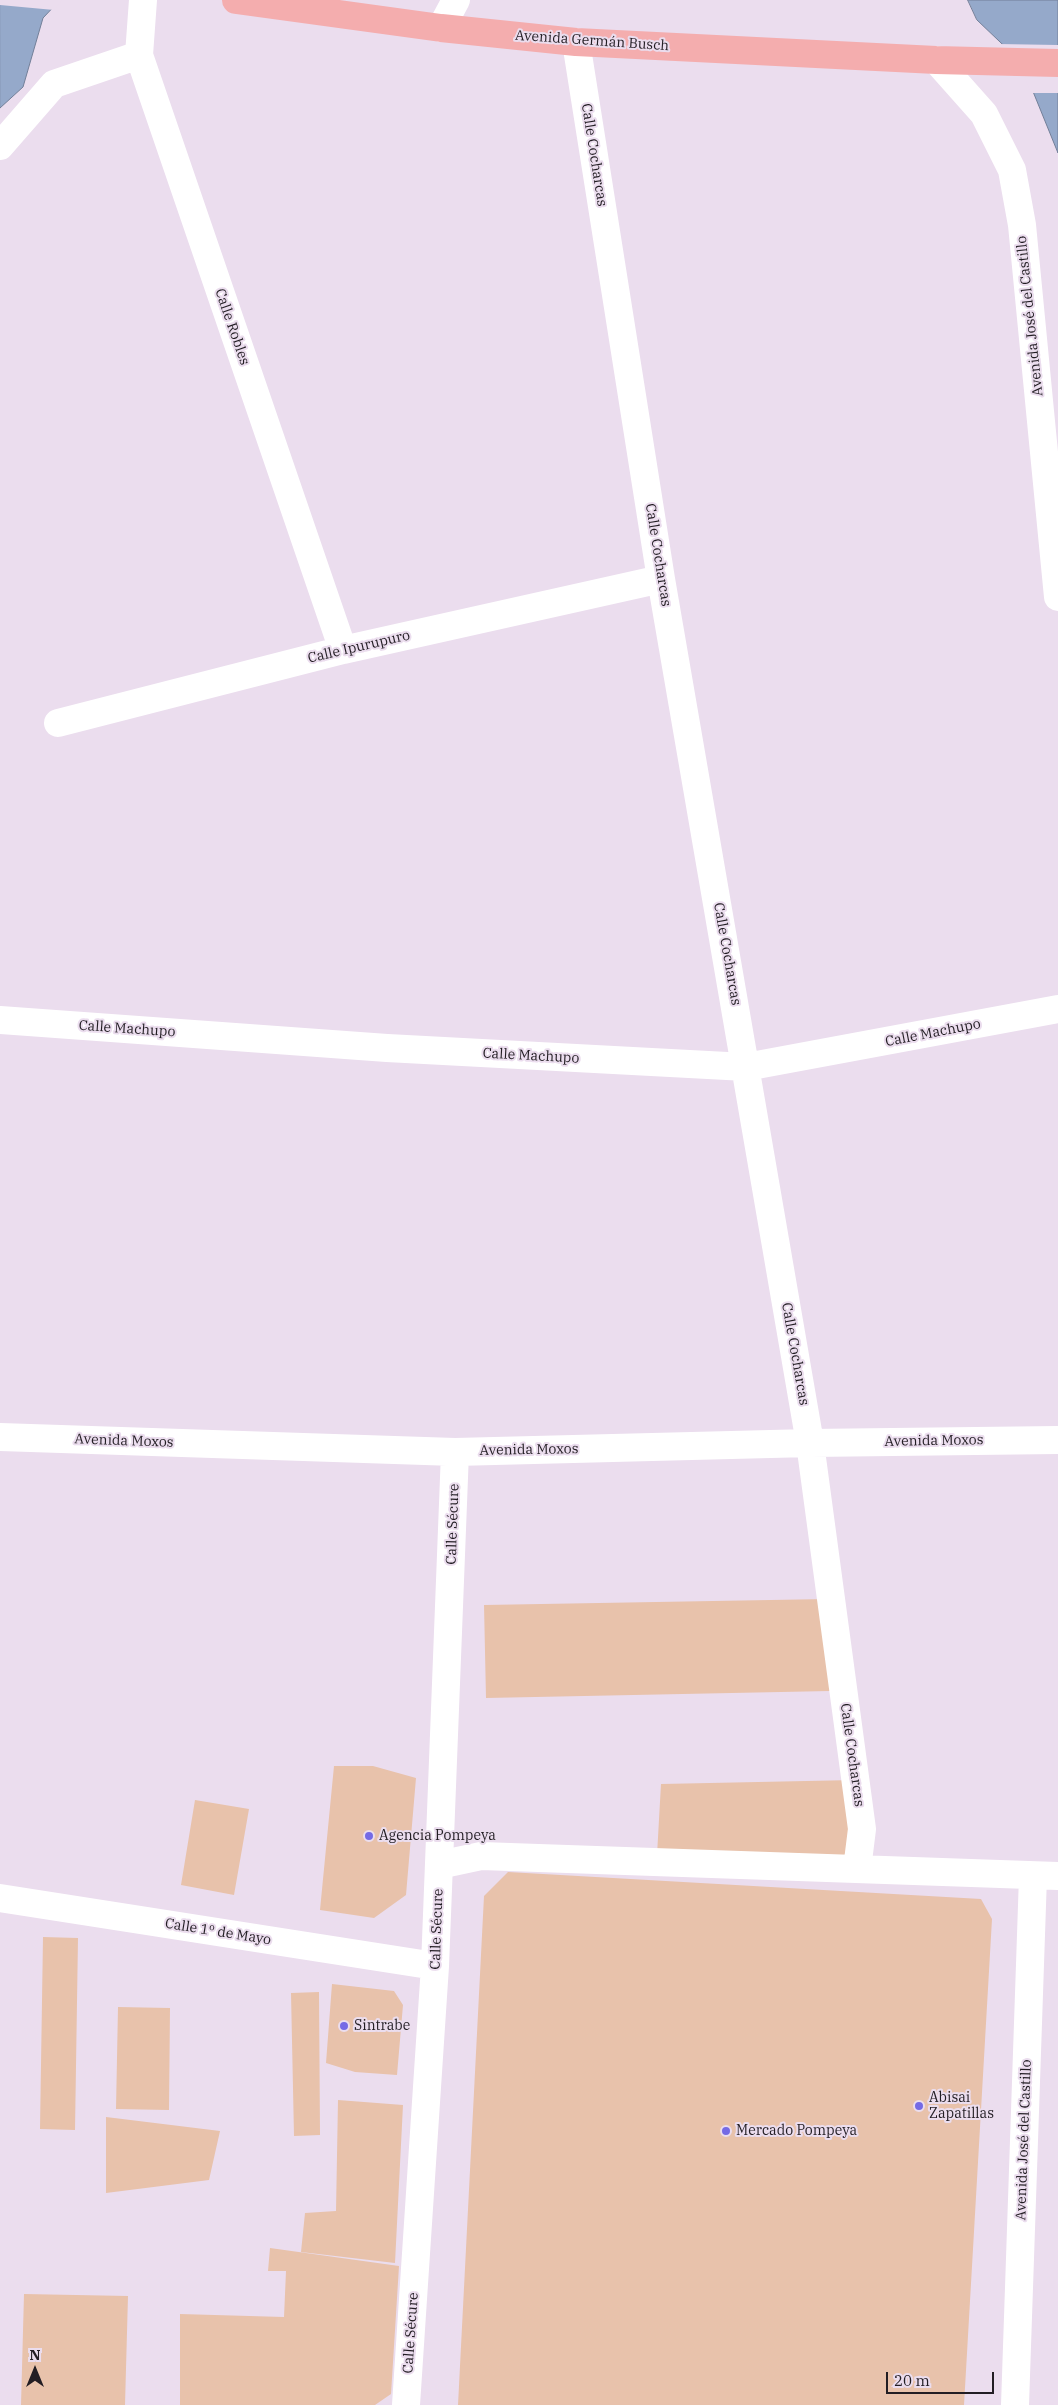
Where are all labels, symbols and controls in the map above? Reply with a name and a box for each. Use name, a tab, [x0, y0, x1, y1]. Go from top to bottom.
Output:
street label: Avenida Germán Busch	[514, 27, 670, 55]
street label: Calle Cocharcas	[578, 102, 610, 208]
street label: Avenida José del Castillo	[1013, 235, 1047, 397]
street label: Calle Robles	[211, 287, 253, 367]
street label: Calle Cocharcas	[642, 502, 674, 608]
street label: Calle Ipurupuro	[306, 627, 412, 667]
street label: Calle Cocharcas	[710, 901, 744, 1007]
street label: Calle Machupo	[884, 1016, 982, 1050]
street label: Calle Machupo	[78, 1017, 176, 1041]
street label: Calle Machupo	[482, 1045, 580, 1067]
street label: Calle Cocharcas	[778, 1301, 812, 1407]
street label: Avenida Moxos	[74, 1431, 174, 1451]
street label: Avenida Moxos	[884, 1432, 984, 1450]
street label: Avenida Moxos	[479, 1441, 579, 1459]
street label: Calle Sécure	[443, 1483, 463, 1565]
street label: Calle Cocharcas	[836, 1702, 868, 1808]
place label: Agencia Pompeya	[379, 1828, 496, 1844]
marker: Agencia Pompeya	[363, 1830, 375, 1842]
street label: Calle Sécure	[427, 1888, 447, 1970]
street label: Calle 1º de Mayo	[164, 1915, 272, 1949]
place label: Sintrabe	[354, 2018, 410, 2034]
marker: Sintrabe	[338, 2020, 350, 2032]
street label: Avenida José del Castillo	[1013, 2059, 1035, 2221]
place label: Abisai Zapatillas	[929, 2090, 994, 2122]
marker: Abisai Zapatillas	[913, 2100, 925, 2112]
place label: Mercado Pompeya	[736, 2123, 857, 2139]
marker: Mercado Pompeya	[720, 2125, 732, 2137]
street label: Calle Sécure	[400, 2292, 422, 2374]
north arrow	[10, 2345, 60, 2395]
text: N	[29, 2346, 41, 2364]
scale bar	[888, 2362, 996, 2394]
text: 20 m	[894, 2371, 930, 2390]

